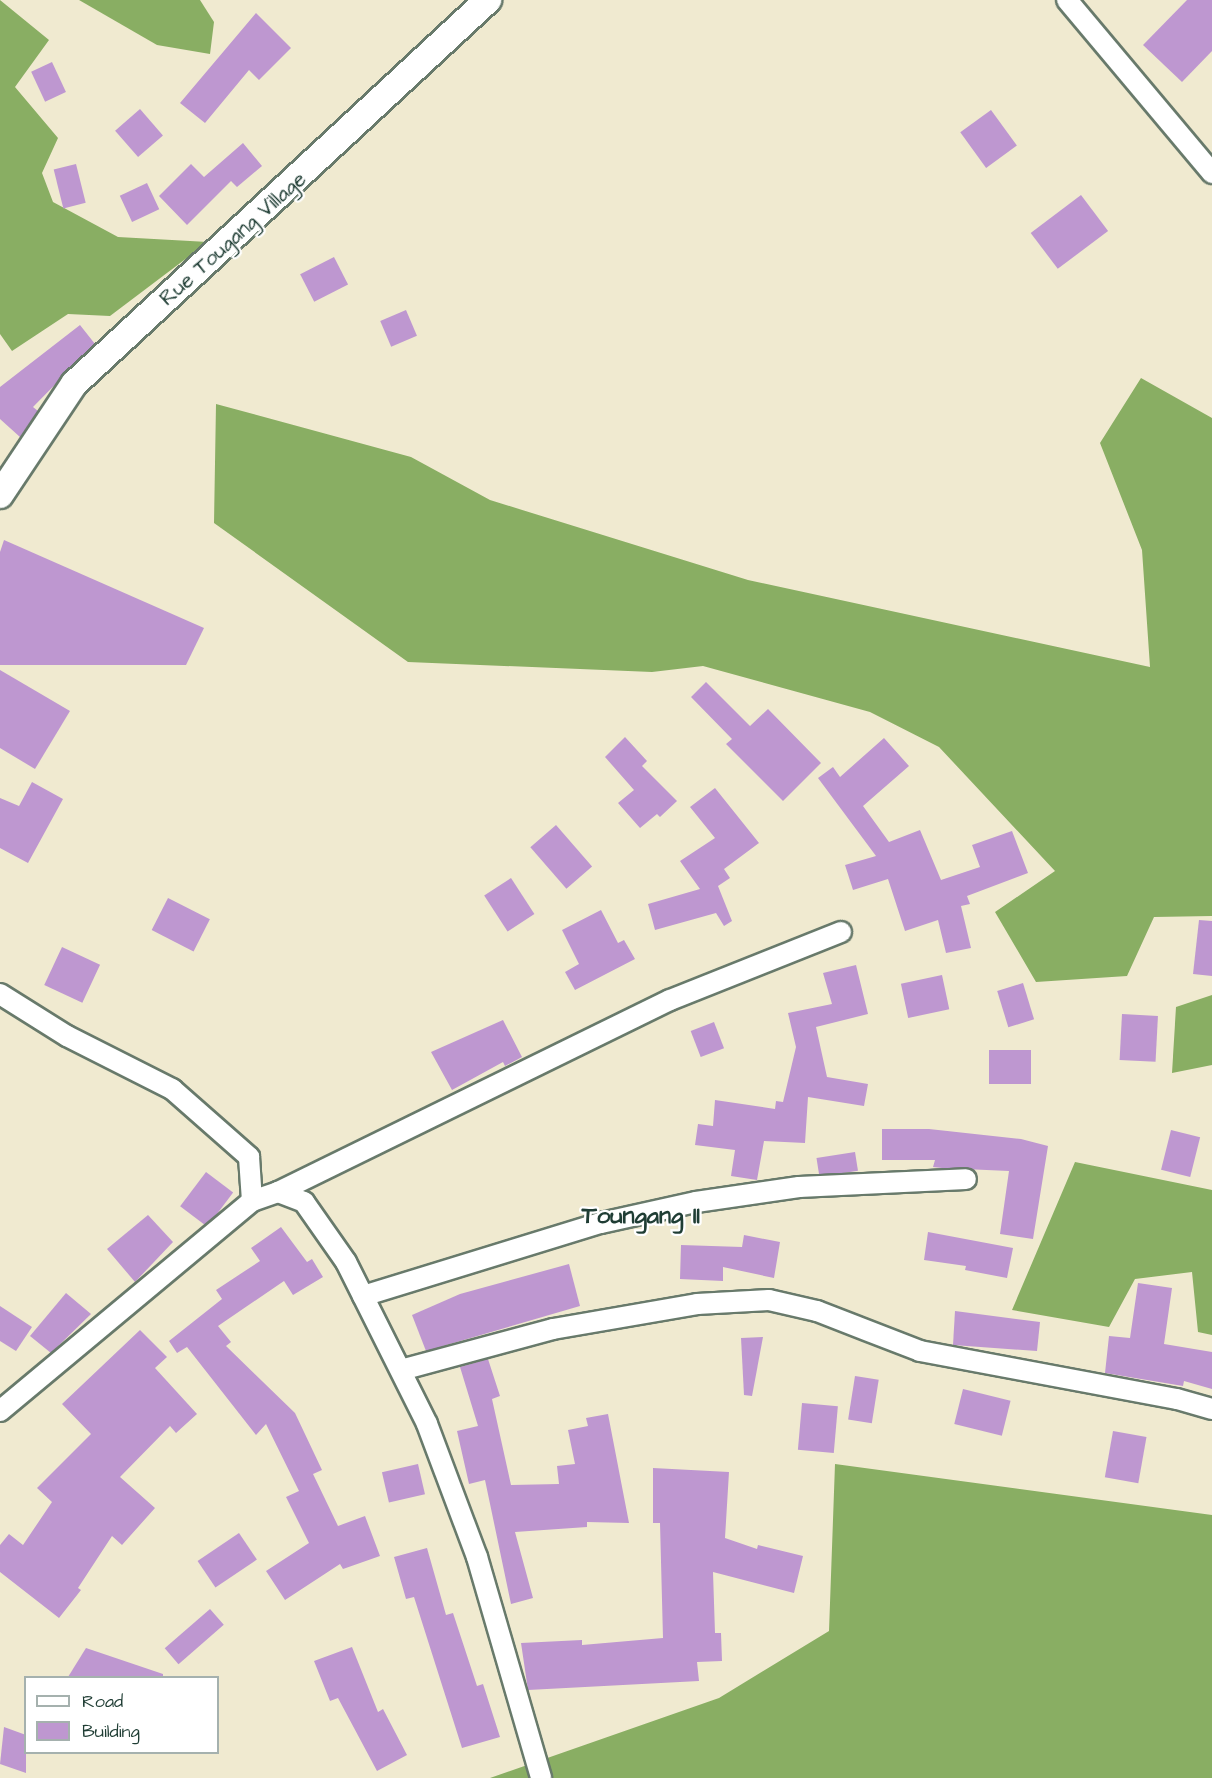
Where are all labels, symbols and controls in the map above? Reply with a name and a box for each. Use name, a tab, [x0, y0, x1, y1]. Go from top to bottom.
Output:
street label: Rue Tougang Village	[155, 167, 311, 311]
district label: Toungang II	[582, 1203, 700, 1231]
legend	[24, 1676, 219, 1754]
text: Road	[82, 1689, 123, 1714]
text: Building	[82, 1719, 140, 1744]

